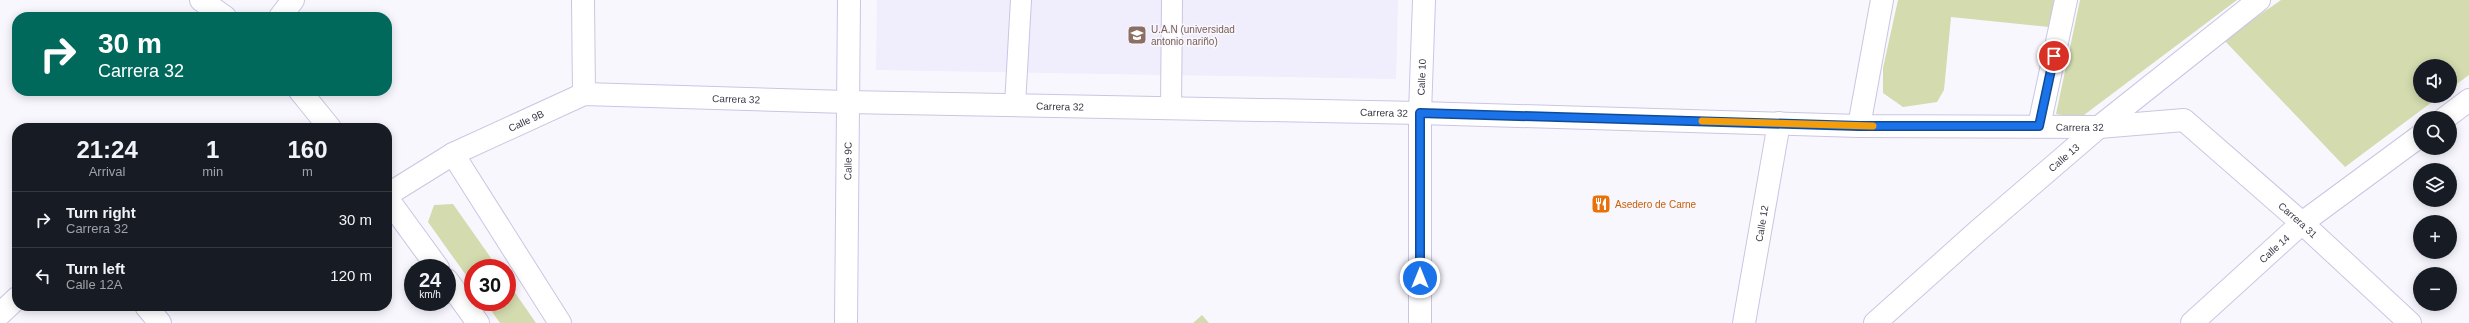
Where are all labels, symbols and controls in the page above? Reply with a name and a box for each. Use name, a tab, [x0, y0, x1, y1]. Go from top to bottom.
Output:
school or university icon: U.A.N (universidad antonio nariño)	[1126, 24, 1148, 46]
place label: U.A.N (universidad antonio nariño)	[1151, 24, 1235, 47]
icon: right	[32, 28, 84, 80]
text: 30 m	[98, 28, 162, 59]
pin	[2037, 39, 2071, 73]
icon: arrive	[2043, 45, 2065, 67]
street label: Calle 10	[1416, 58, 1428, 96]
map controls	[2413, 59, 2457, 311]
button: sound	[2413, 59, 2457, 103]
text: Carrera 32	[98, 61, 184, 81]
street label: Carrera 32	[712, 93, 761, 105]
street label: Carrera 32	[1036, 101, 1085, 113]
street label: Carrera 32	[1360, 107, 1408, 119]
street label: Calle 9B	[507, 108, 546, 134]
button: search	[2413, 111, 2457, 155]
street label: Carrera 32	[2056, 122, 2105, 133]
text: 21:24	[76, 136, 138, 163]
text: 1	[206, 136, 219, 163]
text: 160	[288, 136, 328, 163]
street label: Calle 13	[2046, 141, 2082, 174]
street label: Calle 9C	[842, 142, 854, 180]
button: layers	[2413, 163, 2457, 207]
text: Arrival	[89, 164, 126, 179]
text: min	[202, 164, 223, 179]
text: m	[302, 164, 313, 179]
restaurant icon: Asedero de Carne	[1590, 193, 1612, 215]
place label: Asedero de Carne	[1615, 199, 1697, 210]
street label: Carrera 31	[2276, 200, 2320, 240]
text: Turn right	[66, 204, 136, 221]
street label: Calle 12	[1753, 204, 1771, 243]
icon: right	[32, 209, 54, 231]
text: 30 m	[339, 211, 372, 228]
button: +	[2413, 215, 2457, 259]
text: Carrera 32	[66, 221, 128, 236]
street label: Calle 14	[2257, 232, 2292, 265]
position arrow	[1399, 257, 1441, 299]
speed limit sign: 30	[464, 259, 516, 311]
text: Turn left	[66, 260, 125, 277]
icon: left	[32, 265, 54, 287]
text: 120 m	[330, 267, 372, 284]
button: −	[2413, 267, 2457, 311]
text: 24	[419, 269, 441, 291]
text: Calle 12A	[66, 277, 122, 292]
text: km/h	[419, 289, 441, 300]

